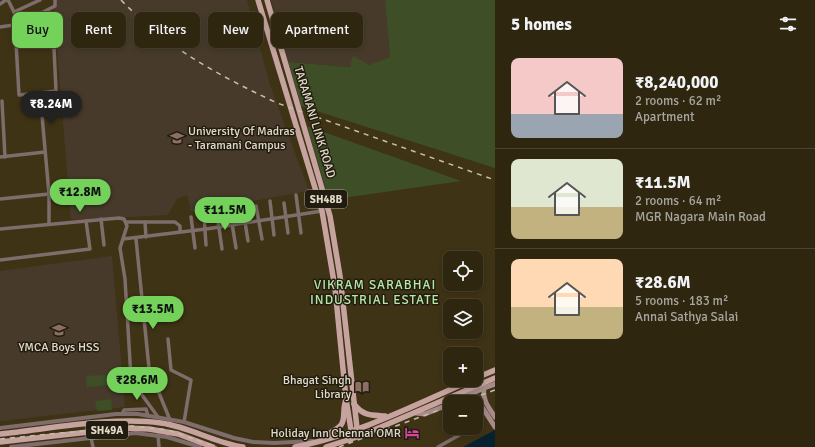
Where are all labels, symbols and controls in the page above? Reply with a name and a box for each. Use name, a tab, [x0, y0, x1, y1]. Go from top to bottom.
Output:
chip: Buy	[12, 12, 63, 48]
chip: Rent	[71, 12, 126, 48]
chip: Filters	[134, 12, 200, 48]
chip: New	[208, 12, 263, 48]
chip: Apartment	[271, 12, 363, 48]
icon: filters	[777, 13, 799, 35]
text: 5 homes	[511, 14, 572, 35]
street label: TARAMANI LINK ROAD	[290, 65, 339, 180]
text: ₹8,240,000	[635, 72, 718, 93]
icon: home	[543, 74, 591, 122]
pin: ₹8.24M	[18, 91, 84, 125]
text: 2 rooms · 62 m²	[635, 93, 721, 109]
text: ₹8.24M	[30, 96, 72, 112]
text: Apartment	[635, 109, 695, 125]
place label: University Of Madras - Taramani Campus	[188, 124, 295, 153]
school or university icon: University Of Madras - Taramani Campus	[169, 130, 185, 146]
text: ₹11.5M	[635, 172, 691, 193]
icon: home	[543, 175, 591, 223]
pin: ₹12.8M	[47, 179, 113, 213]
text: ₹12.8M	[59, 184, 101, 200]
road number: SH48B	[305, 190, 347, 208]
text: 2 rooms · 64 m²	[635, 193, 721, 209]
pin: ₹11.5M	[192, 197, 258, 231]
text: ₹11.5M	[204, 202, 246, 218]
text: MGR Nagara Main Road	[635, 209, 766, 225]
map controls	[443, 251, 483, 435]
button: locate	[443, 251, 483, 291]
text: ₹28.6M	[635, 272, 691, 293]
icon: home	[543, 275, 591, 323]
district label: VIKRAM SARABHAI INDUSTRIAL ESTATE	[310, 277, 440, 308]
text: 5 rooms · 183 m²	[635, 293, 728, 309]
pin: ₹13.5M	[120, 296, 186, 330]
button: layers	[443, 299, 483, 339]
text: ₹13.5M	[132, 301, 174, 317]
text: Annai Sathya Salai	[635, 309, 738, 325]
school or university icon: YMCA Boys HSS	[51, 322, 67, 338]
place label: YMCA Boys HSS	[19, 340, 100, 355]
button: +	[443, 347, 483, 387]
pin: ₹28.6M	[104, 367, 170, 401]
text: ₹28.6M	[116, 372, 158, 388]
place label: Bhagat Singh Library	[283, 373, 351, 402]
library icon: Bhagat Singh Library	[354, 379, 370, 395]
button: −	[443, 395, 483, 435]
road number: SH49A	[86, 421, 128, 439]
hotel icon: Holiday Inn Chennai OMR	[404, 425, 420, 441]
place label: Holiday Inn Chennai OMR	[270, 426, 401, 441]

